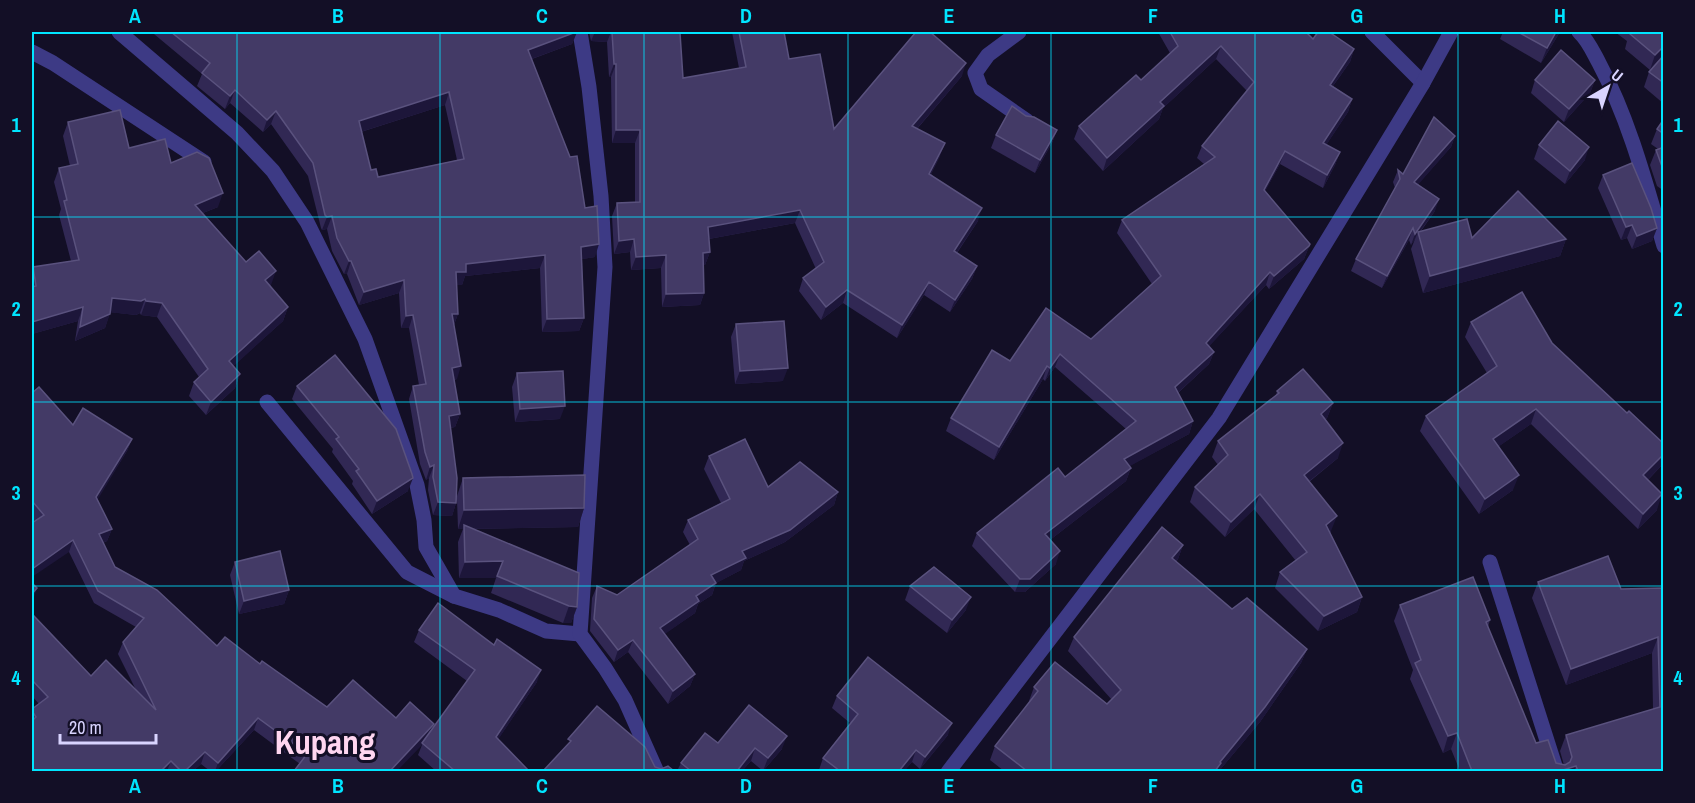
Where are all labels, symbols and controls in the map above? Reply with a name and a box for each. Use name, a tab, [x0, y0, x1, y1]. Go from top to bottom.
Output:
text: A	[129, 2, 141, 29]
text: B	[332, 2, 344, 29]
text: C	[536, 2, 548, 29]
text: D	[740, 2, 752, 29]
text: E	[944, 2, 955, 29]
text: F	[1148, 2, 1158, 29]
text: G	[1351, 2, 1363, 29]
text: H	[1554, 2, 1566, 29]
north arrow	[1578, 57, 1638, 117]
text: U	[1607, 64, 1628, 87]
text: 1	[11, 111, 21, 138]
text: 1	[1673, 111, 1683, 138]
text: 2	[11, 295, 21, 322]
text: 2	[1673, 295, 1683, 322]
text: 3	[11, 479, 21, 506]
text: 3	[1673, 479, 1683, 506]
text: 4	[11, 664, 21, 691]
text: 4	[1673, 664, 1683, 691]
scale bar	[60, 707, 156, 745]
text: 20 m	[69, 715, 102, 740]
district label: Kupang	[275, 720, 376, 764]
text: A	[129, 772, 141, 799]
text: B	[332, 772, 344, 799]
text: C	[536, 772, 548, 799]
text: D	[740, 772, 752, 799]
text: E	[944, 772, 955, 799]
text: F	[1148, 772, 1158, 799]
text: G	[1351, 772, 1363, 799]
text: H	[1554, 772, 1566, 799]

